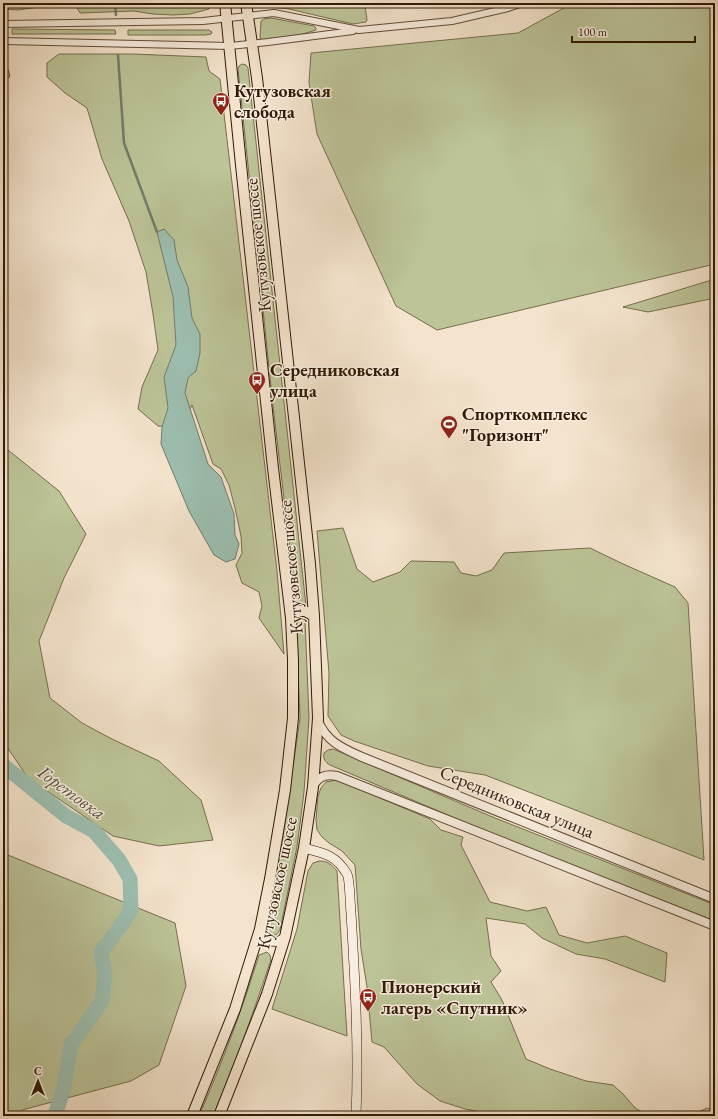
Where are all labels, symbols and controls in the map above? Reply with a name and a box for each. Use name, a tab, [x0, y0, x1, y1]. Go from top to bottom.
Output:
scale bar	[572, 18, 695, 44]
text: 100 m	[578, 24, 608, 40]
place label: Кутузовская слобода	[234, 79, 331, 123]
bus stop icon: Кутузовская слобода	[211, 91, 231, 116]
street label: Кутузовское шоссе	[239, 177, 276, 313]
place label: Середниковская улица	[270, 358, 400, 402]
bus stop icon: Середниковская улица	[247, 370, 267, 395]
place label: Спорткомплекс "Горизонт"	[462, 402, 588, 446]
sports icon: Спорткомплекс "Горизонт"	[439, 414, 459, 439]
street label: Кутузовское шоссе	[273, 499, 308, 635]
water label: Горетовка	[32, 759, 111, 825]
street label: Середниковская улица	[437, 760, 598, 843]
street label: Кутузовское шоссе	[251, 815, 302, 951]
place label: Пионерский лагерь «Спутник»	[381, 975, 528, 1019]
bus stop icon: Пионерский лагерь «Спутник»	[358, 987, 378, 1012]
north arrow	[18, 1061, 58, 1101]
text: С	[34, 1064, 42, 1078]

